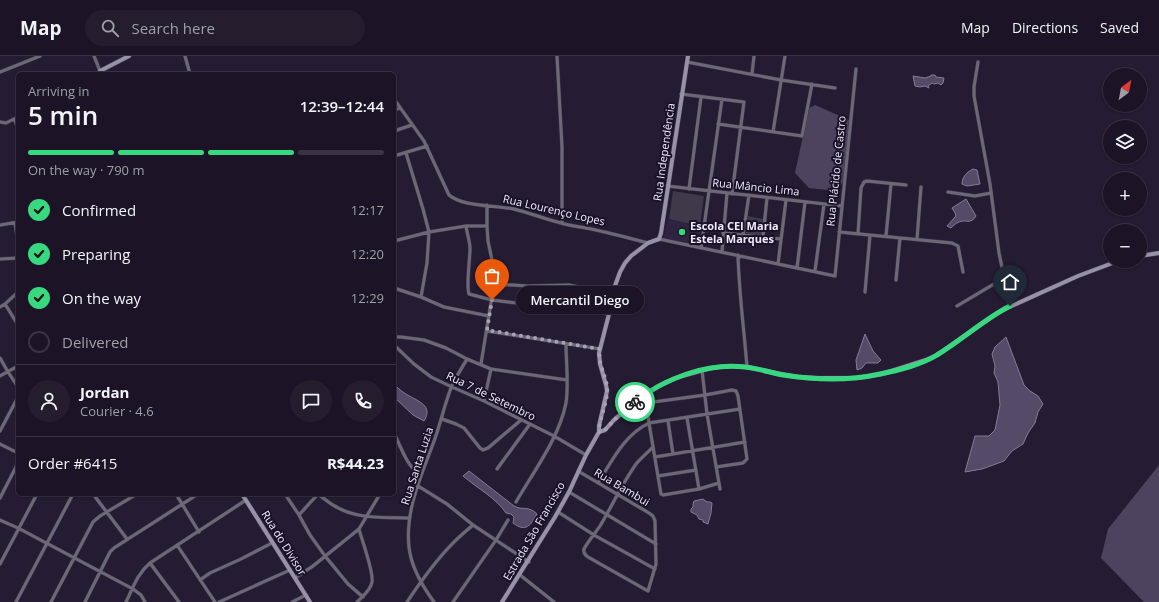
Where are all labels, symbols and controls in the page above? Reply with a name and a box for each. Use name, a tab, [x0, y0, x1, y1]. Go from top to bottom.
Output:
search box	[85, 10, 365, 46]
text: Map	[20, 15, 61, 41]
icon: search	[99, 17, 121, 39]
text: Search here	[131, 18, 215, 38]
text: Map	[961, 18, 990, 37]
text: Directions	[1012, 18, 1078, 37]
text: Saved	[1100, 18, 1139, 37]
north arrow	[1103, 68, 1147, 112]
map controls	[1103, 68, 1147, 268]
text: Arriving in	[28, 82, 90, 100]
text: 12:39–12:44	[300, 96, 384, 116]
text: 5 min	[28, 97, 98, 133]
street label: Rua Independência	[649, 102, 678, 202]
street label: Rua Plácido de Castro	[822, 114, 849, 227]
button: layers	[1103, 120, 1147, 164]
text: On the way · 790 m	[28, 161, 144, 179]
button: +	[1103, 172, 1147, 216]
street label: Rua Mâncio Lima	[712, 174, 800, 199]
street label: Rua Lourenço Lopes	[502, 190, 607, 229]
icon: check	[28, 199, 50, 221]
text: Confirmed	[62, 200, 136, 220]
text: 12:17	[351, 201, 384, 219]
place label: Escola CEI Maria Estela Marques	[690, 218, 779, 246]
button: −	[1103, 224, 1147, 268]
marker: Escola CEI Maria Estela Marques	[677, 227, 687, 237]
icon: check	[28, 243, 50, 265]
text: Preparing	[62, 244, 130, 264]
text: 12:20	[351, 245, 384, 263]
pin	[475, 259, 509, 300]
icon: bag	[481, 265, 503, 287]
pin	[993, 265, 1027, 306]
icon: home	[999, 271, 1021, 293]
callout: Mercantil Diego	[516, 286, 644, 314]
icon: check	[28, 287, 50, 309]
text: On the way	[62, 288, 141, 308]
text: 12:29	[351, 289, 384, 307]
text: Mercantil Diego	[531, 291, 629, 309]
text: Delivered	[62, 332, 129, 352]
street label: Rua 7 de Setembro	[444, 367, 539, 424]
button: person	[28, 380, 70, 422]
button: chat	[290, 380, 332, 422]
button: phone	[342, 380, 384, 422]
text: Jordan	[80, 382, 129, 402]
courier	[615, 382, 655, 422]
icon: bike	[624, 391, 646, 413]
text: Courier · 4.6	[80, 402, 154, 420]
street label: Rua Santa Luzia	[397, 425, 436, 507]
text: Order #6415	[28, 453, 117, 473]
text: R$44.23	[327, 453, 384, 473]
street label: Rua Bambui	[592, 464, 653, 509]
street label: Estrada São Francisco	[499, 478, 568, 583]
street label: Rua do Divisor	[258, 507, 311, 579]

